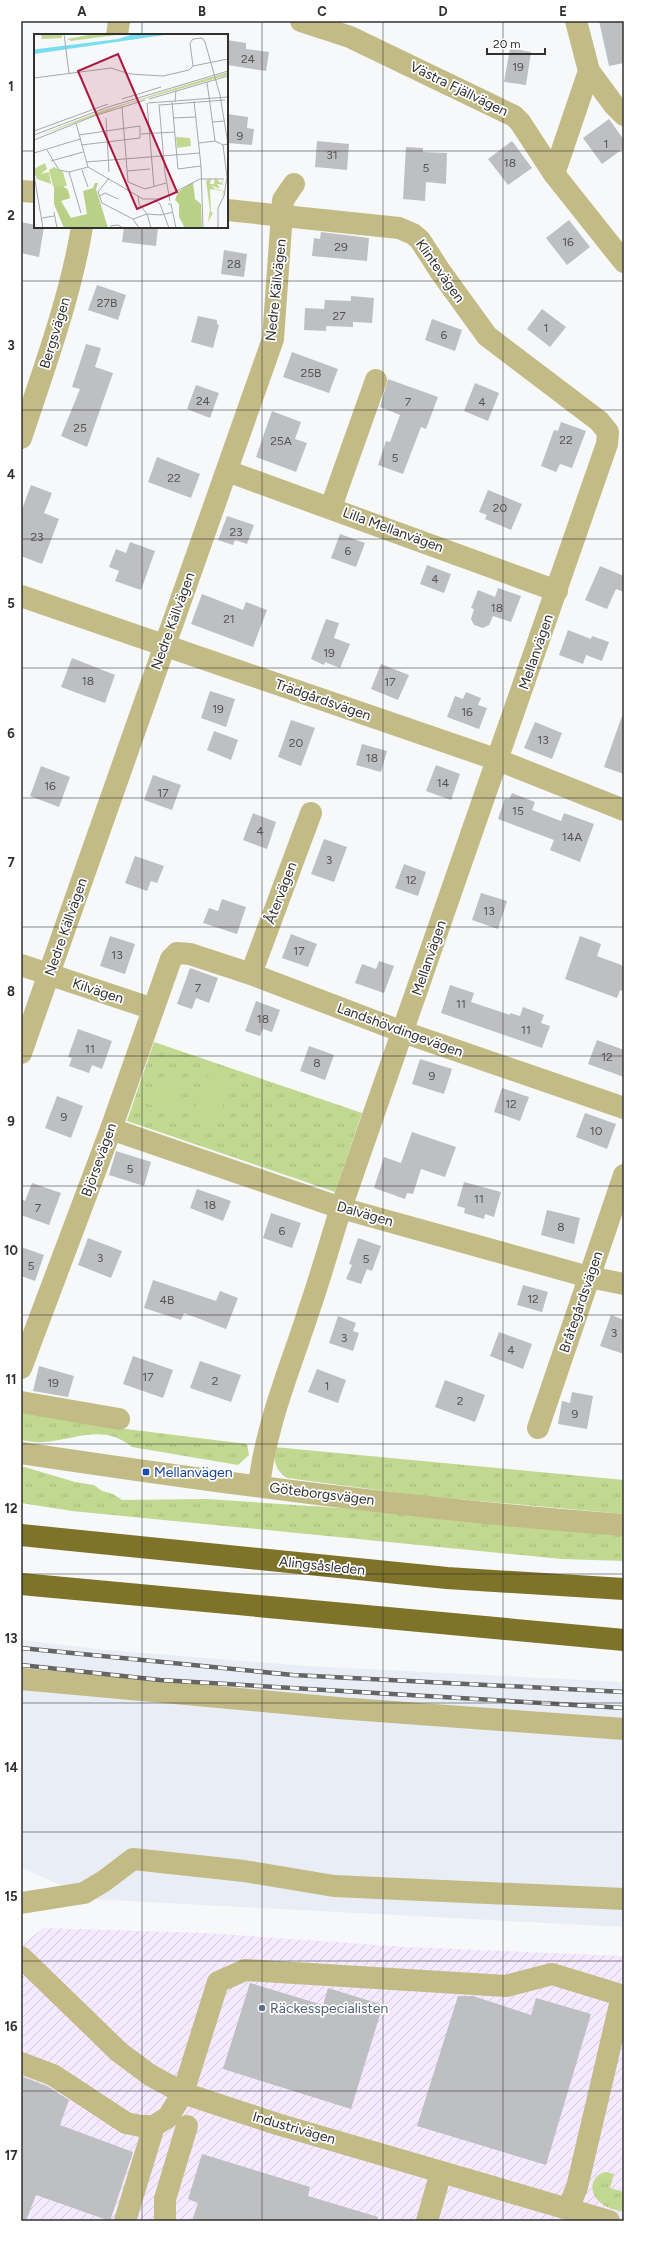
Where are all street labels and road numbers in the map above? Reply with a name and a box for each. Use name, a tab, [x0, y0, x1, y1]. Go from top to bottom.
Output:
street label: Västra Fjällvägen	[407, 58, 511, 120]
street label: Klintevägen	[412, 236, 468, 306]
street label: Nedre Källvägen	[262, 238, 290, 342]
street label: Bergsvägen	[36, 295, 74, 371]
street label: Lilla Mellanvägen	[340, 504, 446, 556]
street label: Nedre Källvägen	[147, 570, 199, 672]
street label: Mellanvägen	[515, 612, 557, 692]
street label: Trädgårdsvägen	[273, 676, 373, 724]
street label: Återvägen	[261, 859, 301, 926]
street label: Nedre Källvägen	[41, 876, 91, 978]
street label: Mellanvägen	[408, 918, 450, 998]
street label: Kilvägen	[70, 975, 126, 1007]
street label: Landshövdingevägen	[335, 999, 465, 1061]
street label: Björsevägen	[78, 1121, 120, 1199]
street label: Dalvägen	[335, 1198, 395, 1230]
street label: Bråtegårdsvägen	[556, 1249, 606, 1355]
street label: Göteborgsvägen	[269, 1479, 376, 1509]
street label: Alingsåsleden	[278, 1553, 366, 1579]
street label: Industrivägen	[251, 2108, 338, 2148]

